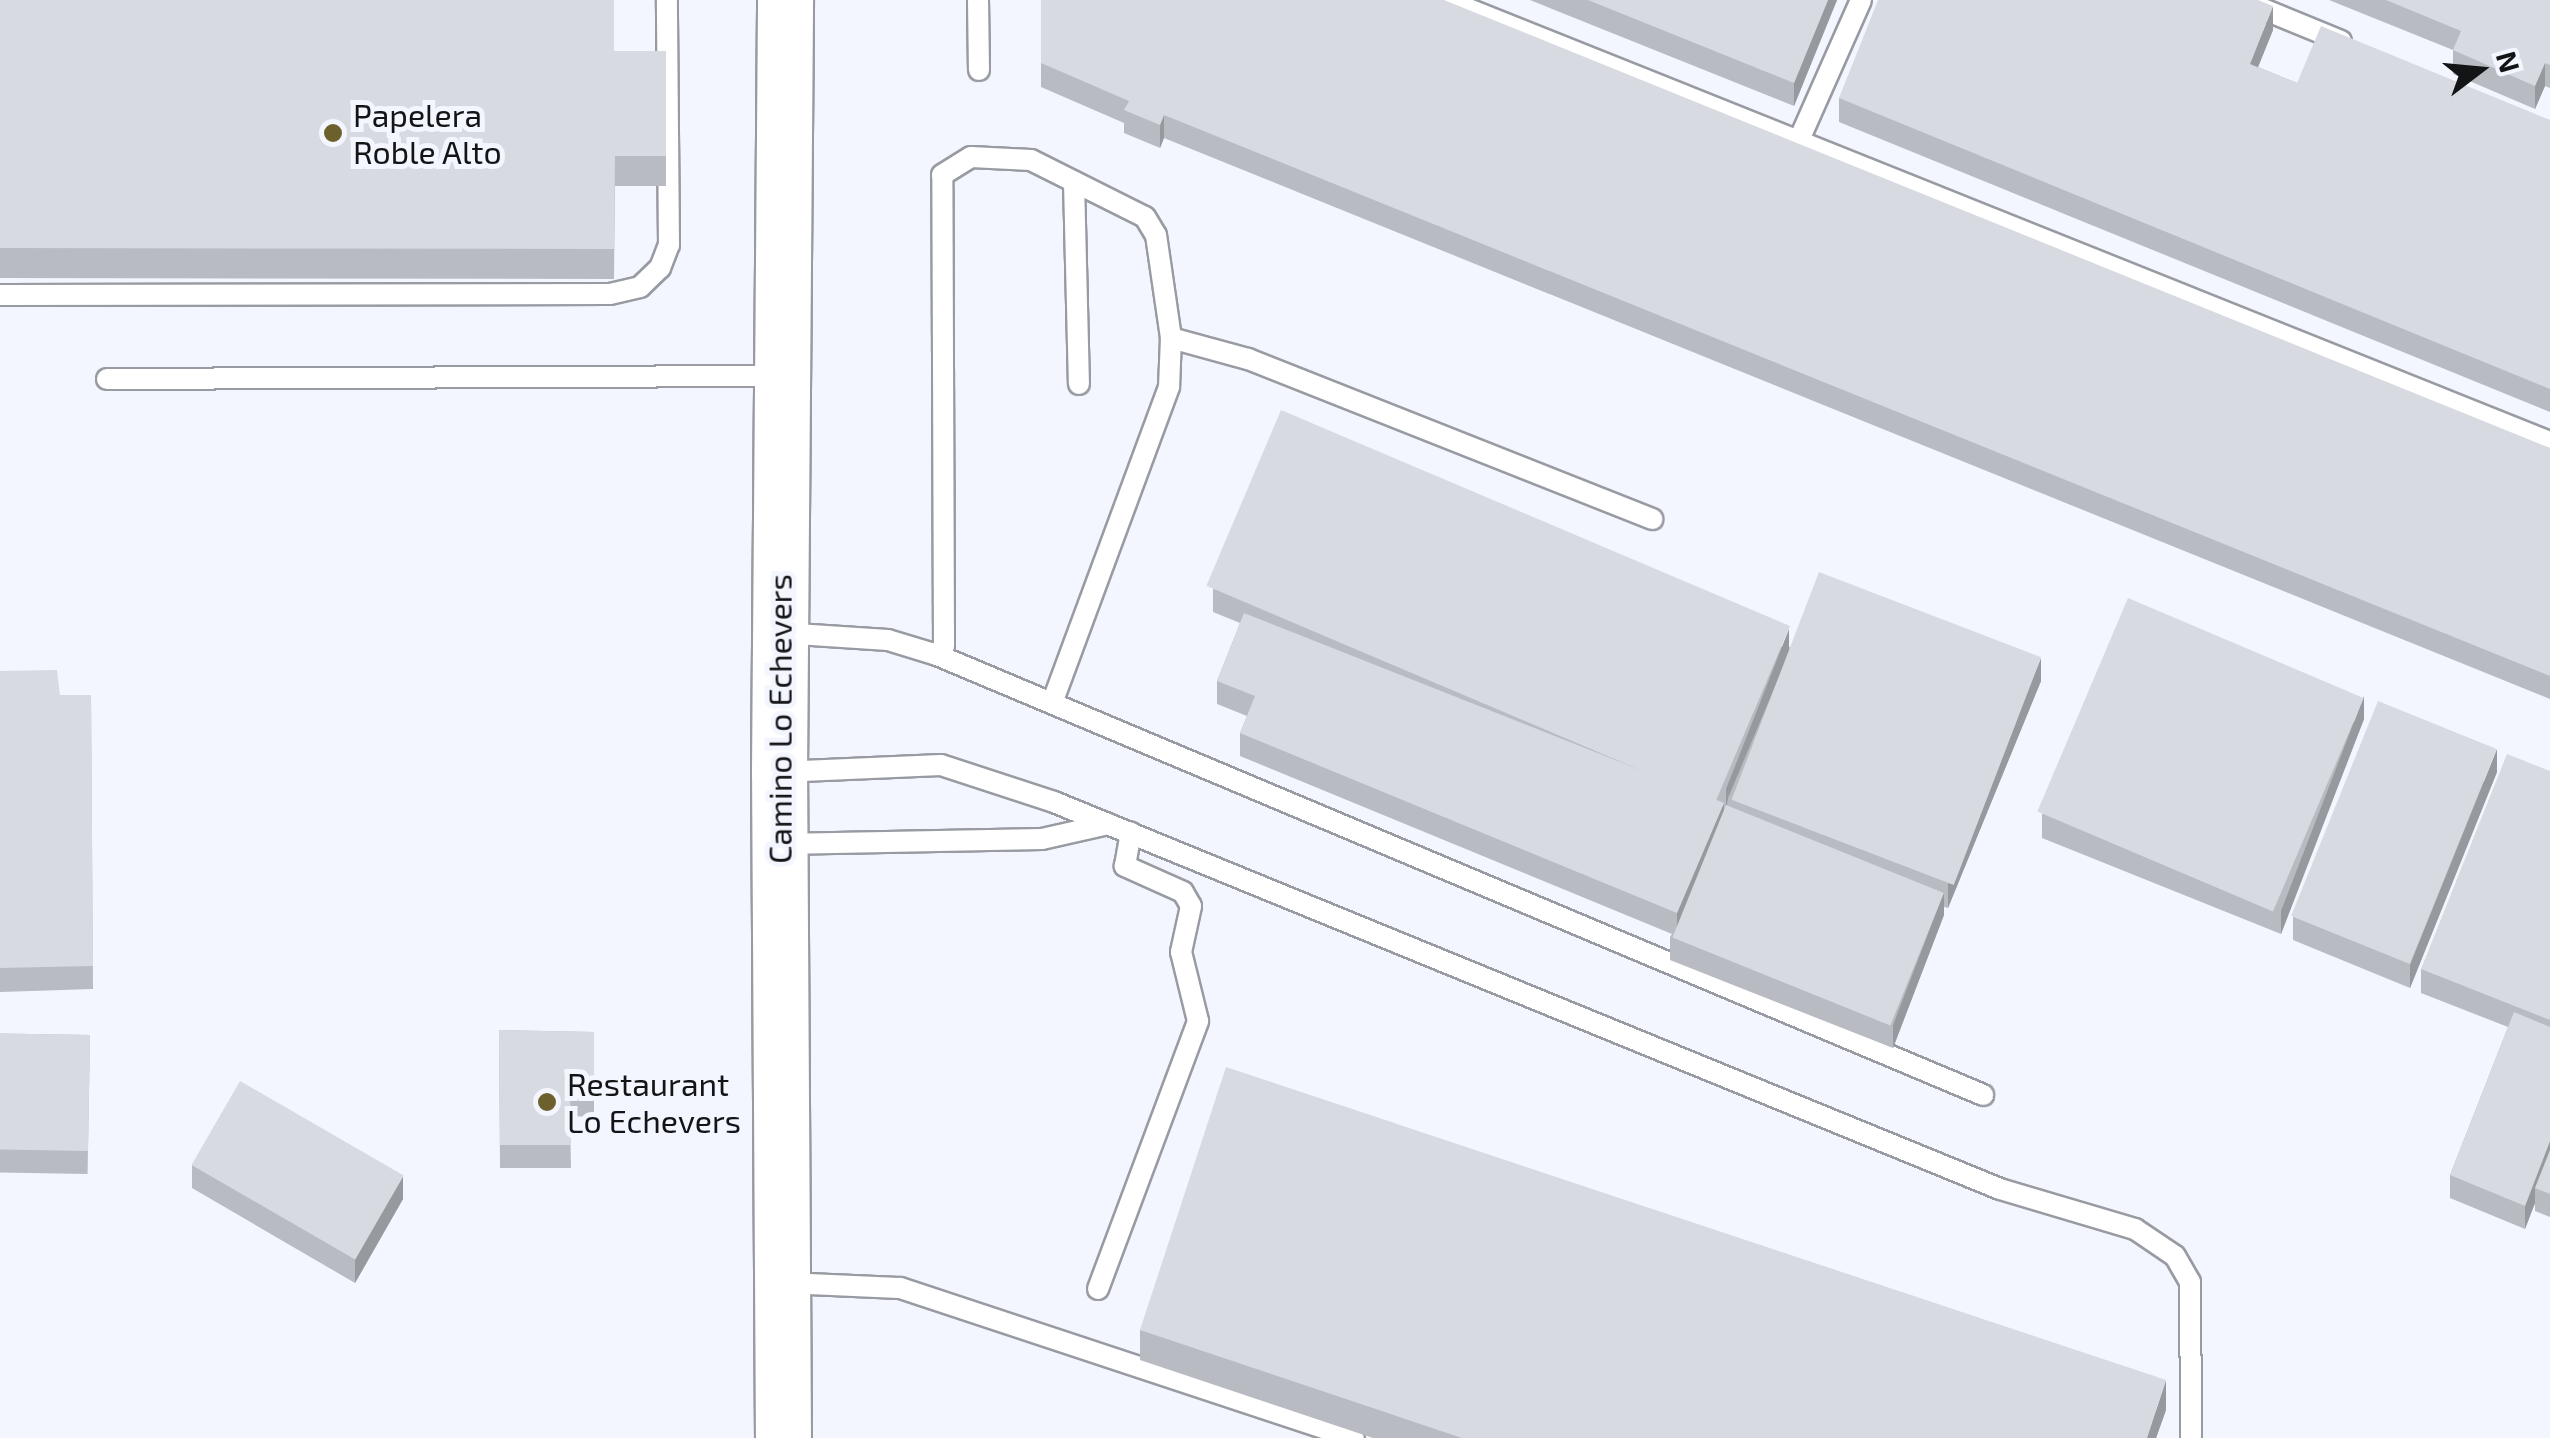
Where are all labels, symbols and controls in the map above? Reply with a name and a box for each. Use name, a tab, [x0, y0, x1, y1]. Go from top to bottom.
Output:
north arrow	[2430, 20, 2530, 120]
text: N	[2490, 47, 2528, 76]
place label: Papelera Roble Alto	[353, 96, 502, 171]
marker: Papelera Roble Alto	[322, 122, 344, 144]
street label: Camino Lo Echevers	[760, 574, 798, 864]
place label: Restaurant Lo Echevers	[567, 1065, 741, 1140]
marker: Restaurant Lo Echevers	[536, 1091, 558, 1113]

